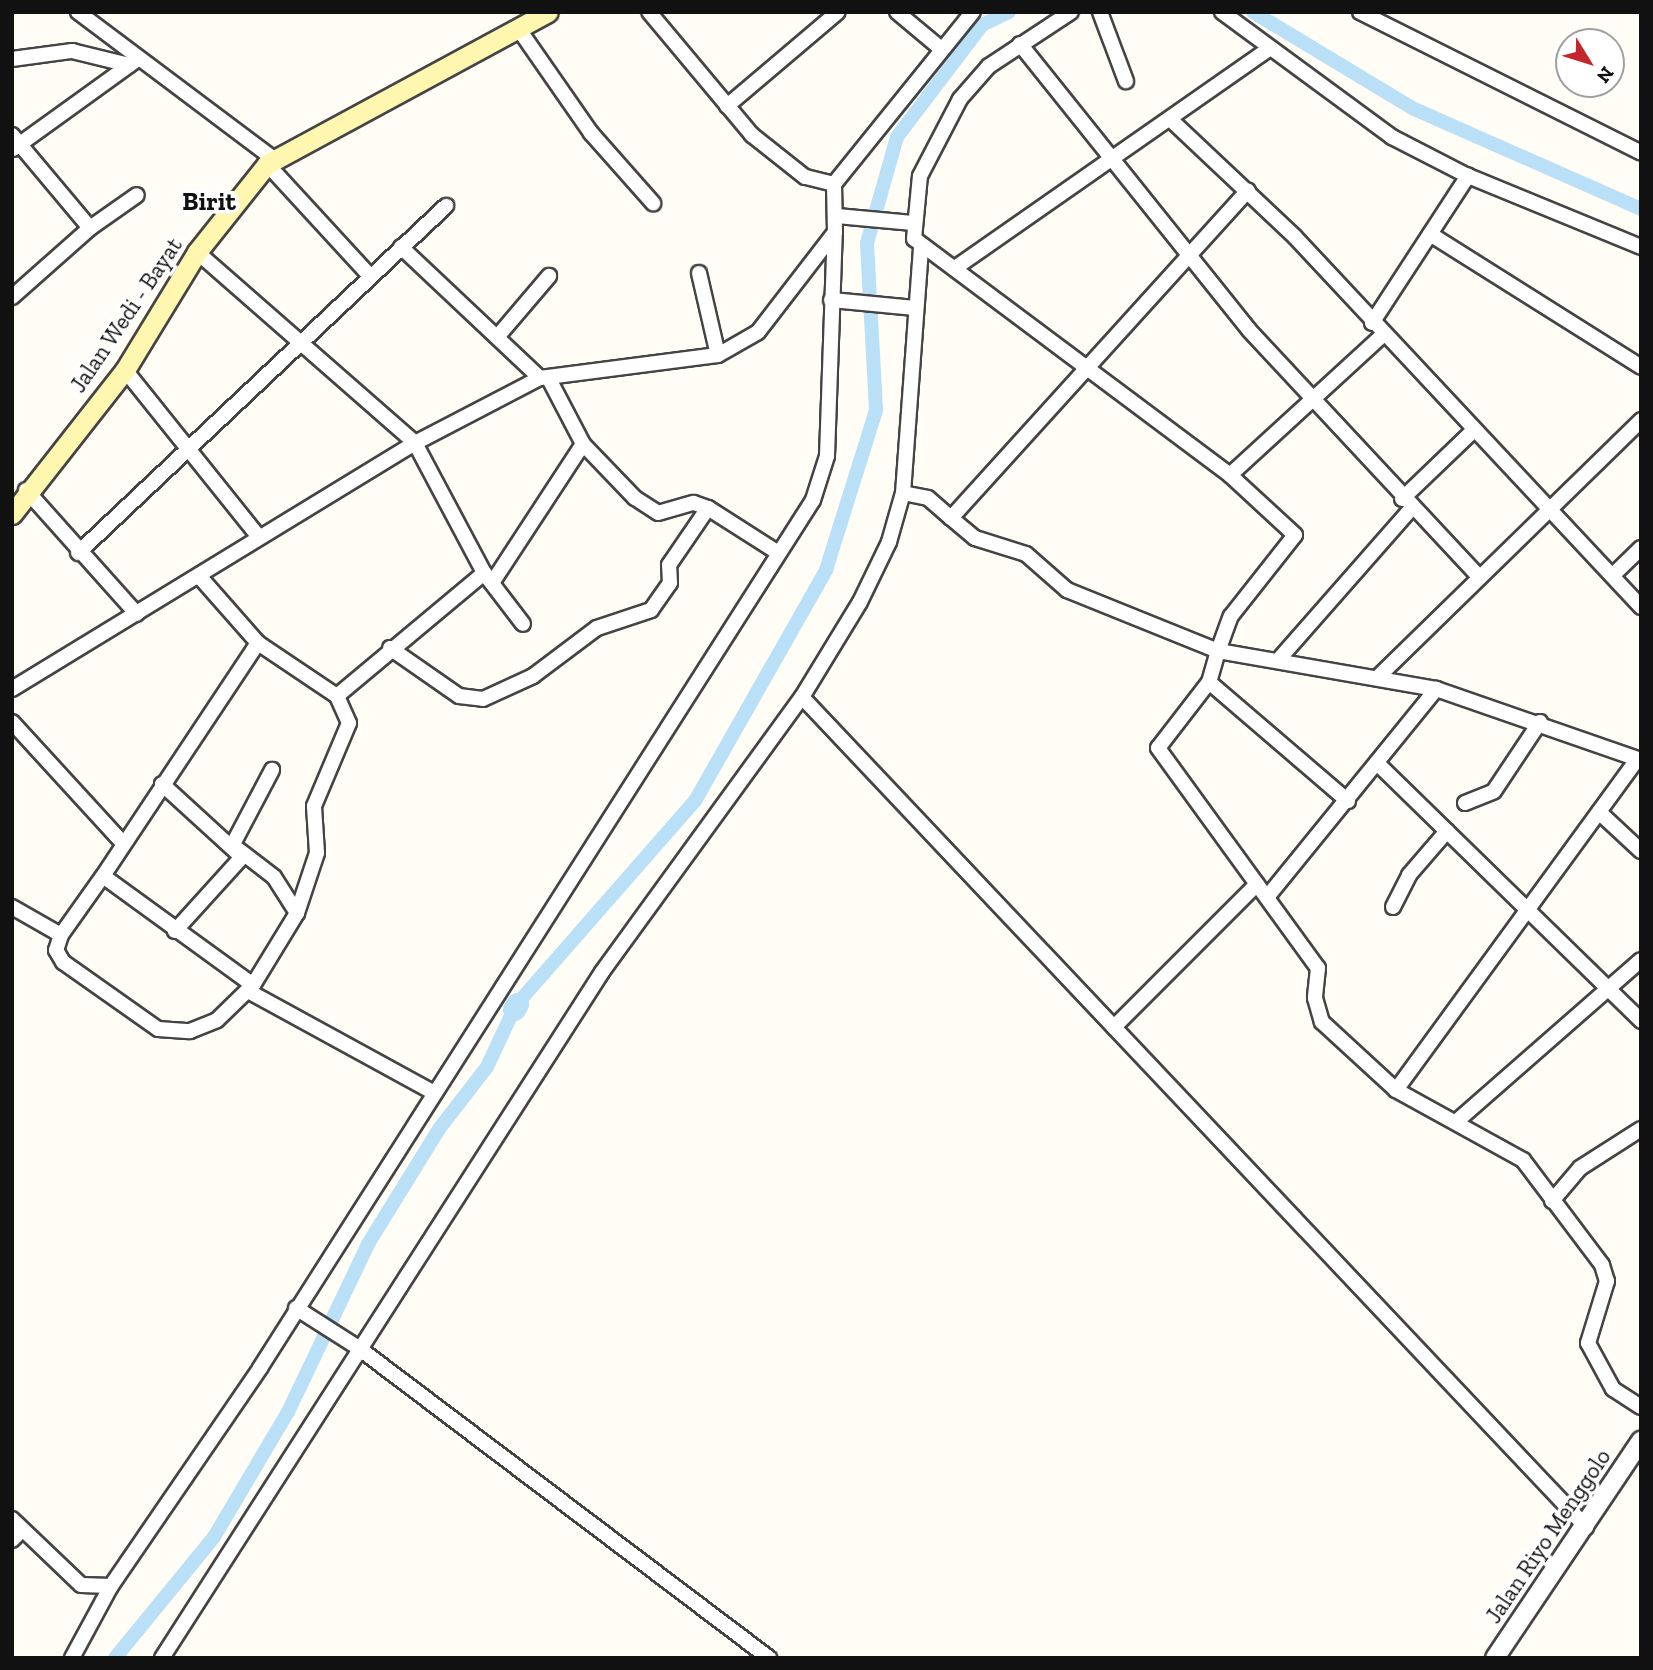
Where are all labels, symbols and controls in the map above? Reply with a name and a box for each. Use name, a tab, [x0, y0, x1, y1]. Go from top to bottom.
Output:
north arrow	[1555, 28, 1625, 98]
text: N	[1592, 62, 1619, 88]
district label: Birit	[182, 186, 236, 218]
street label: Jalan Wedi - Bayat	[64, 232, 188, 398]
street label: Jalan Riyo Menggolo	[1479, 1444, 1617, 1628]

